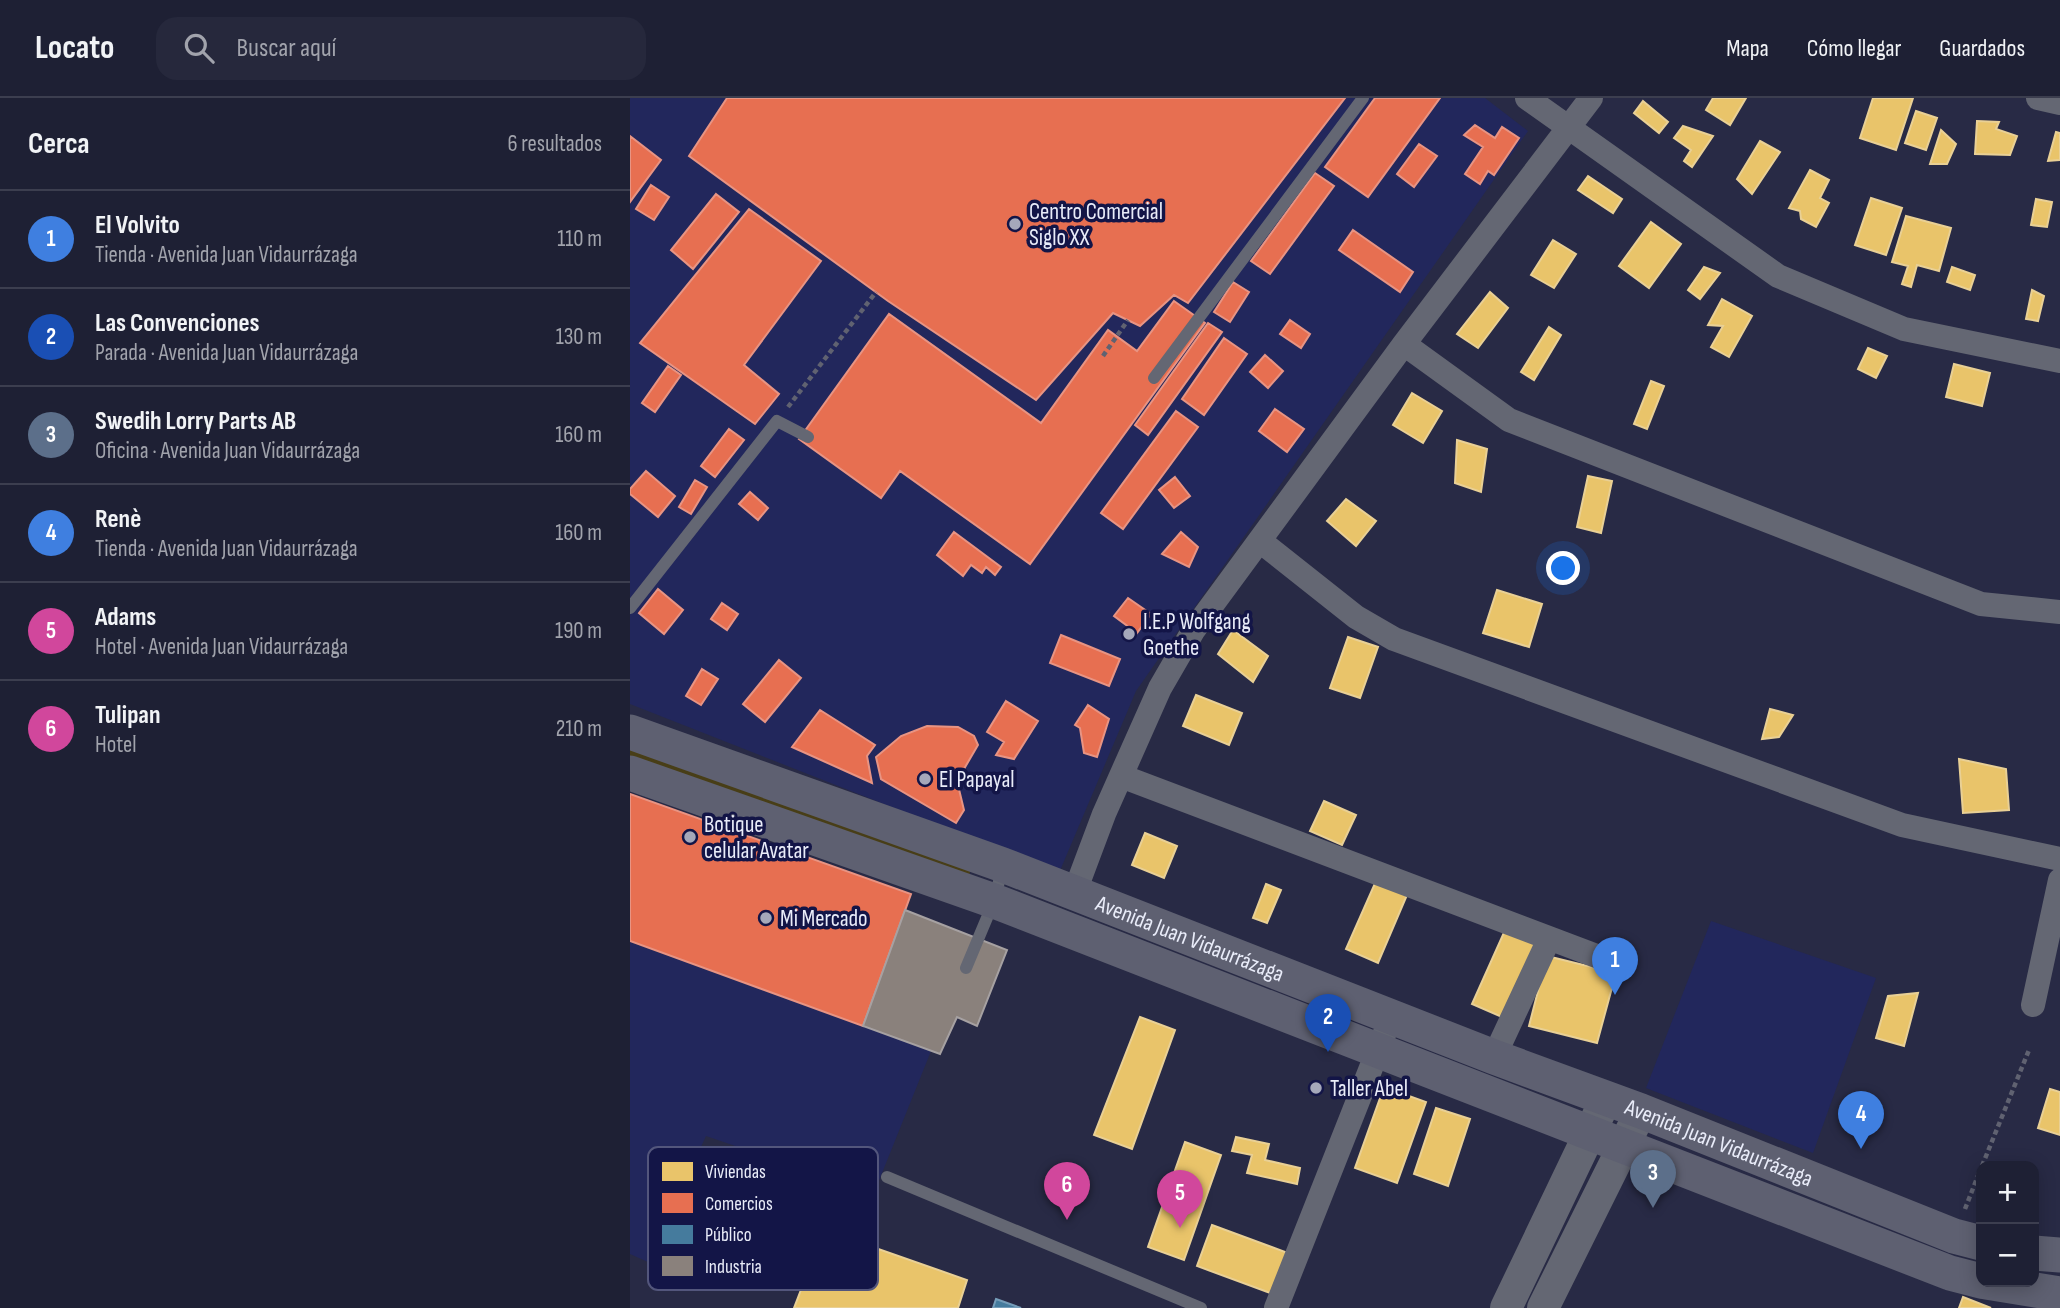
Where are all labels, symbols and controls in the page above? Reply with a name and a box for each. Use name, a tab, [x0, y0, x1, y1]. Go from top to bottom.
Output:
search box	[156, 17, 646, 80]
text: Locato	[35, 28, 114, 68]
icon: search	[180, 29, 218, 67]
text: Buscar aquí	[236, 33, 336, 64]
text: Mapa	[1726, 34, 1769, 63]
text: Cómo llegar	[1807, 34, 1901, 63]
text: Guardados	[1939, 34, 2025, 63]
text: Cerca	[28, 126, 90, 162]
text: 6 resultados	[507, 130, 602, 158]
place label: Centro Comercial Siglo XX	[1029, 198, 1163, 252]
text: El Volvito	[95, 210, 180, 241]
marker: Centro Comercial Siglo XX	[1007, 216, 1023, 232]
text: 1	[46, 225, 56, 253]
text: 110 m	[557, 225, 602, 253]
text: Tienda · Avenida Juan Vidaurrázaga	[95, 241, 358, 269]
text: Las Convenciones	[95, 308, 260, 339]
text: 2	[46, 323, 56, 351]
text: 130 m	[556, 323, 602, 351]
text: Parada · Avenida Juan Vidaurrázaga	[95, 339, 358, 367]
text: Swedih Lorry Parts AB	[95, 406, 296, 437]
text: 3	[46, 421, 56, 449]
text: 160 m	[555, 421, 602, 449]
text: Oficina · Avenida Juan Vidaurrázaga	[95, 437, 360, 465]
text: Renè	[95, 504, 141, 535]
text: 4	[46, 519, 56, 547]
text: 160 m	[555, 519, 602, 547]
text: Tienda · Avenida Juan Vidaurrázaga	[95, 535, 358, 563]
your location	[1546, 551, 1580, 585]
text: Adams	[95, 602, 156, 633]
place label: I.E.P Wolfgang Goethe	[1143, 608, 1251, 662]
text: 5	[46, 617, 56, 645]
text: 190 m	[555, 617, 602, 645]
marker: I.E.P Wolfgang Goethe	[1121, 626, 1137, 642]
text: Hotel · Avenida Juan Vidaurrázaga	[95, 633, 348, 661]
text: Tulipan	[95, 700, 161, 731]
text: 6	[46, 715, 56, 743]
text: 210 m	[556, 715, 602, 743]
text: Hotel	[95, 731, 137, 759]
place label: El Papayal	[939, 766, 1015, 794]
marker: El Papayal	[917, 771, 933, 787]
place label: Botique celular Avatar	[704, 811, 809, 865]
marker: Botique celular Avatar	[682, 829, 698, 845]
street label: Avenida Juan Vidaurrázaga	[1091, 889, 1288, 989]
place label: Mi Mercado	[780, 905, 868, 933]
marker: Mi Mercado	[758, 910, 774, 926]
pin: 1	[1592, 937, 1638, 995]
pin: 2	[1305, 994, 1351, 1052]
place label: Taller Abel	[1330, 1075, 1408, 1103]
marker: Taller Abel	[1308, 1080, 1324, 1096]
pin: 4	[1838, 1091, 1884, 1149]
street label: Avenida Juan Vidaurrázaga	[1620, 1093, 1817, 1193]
legend	[648, 1147, 878, 1290]
pin: 3	[1630, 1150, 1676, 1208]
text: Viviendas	[705, 1161, 766, 1184]
map controls	[1976, 1161, 2039, 1287]
button: +	[1976, 1161, 2039, 1224]
pin: 6	[1044, 1162, 1090, 1220]
pin: 5	[1157, 1170, 1203, 1228]
text: Comercios	[705, 1193, 773, 1216]
text: Público	[705, 1224, 752, 1247]
button: −	[1976, 1224, 2039, 1287]
text: Industria	[705, 1256, 762, 1279]

